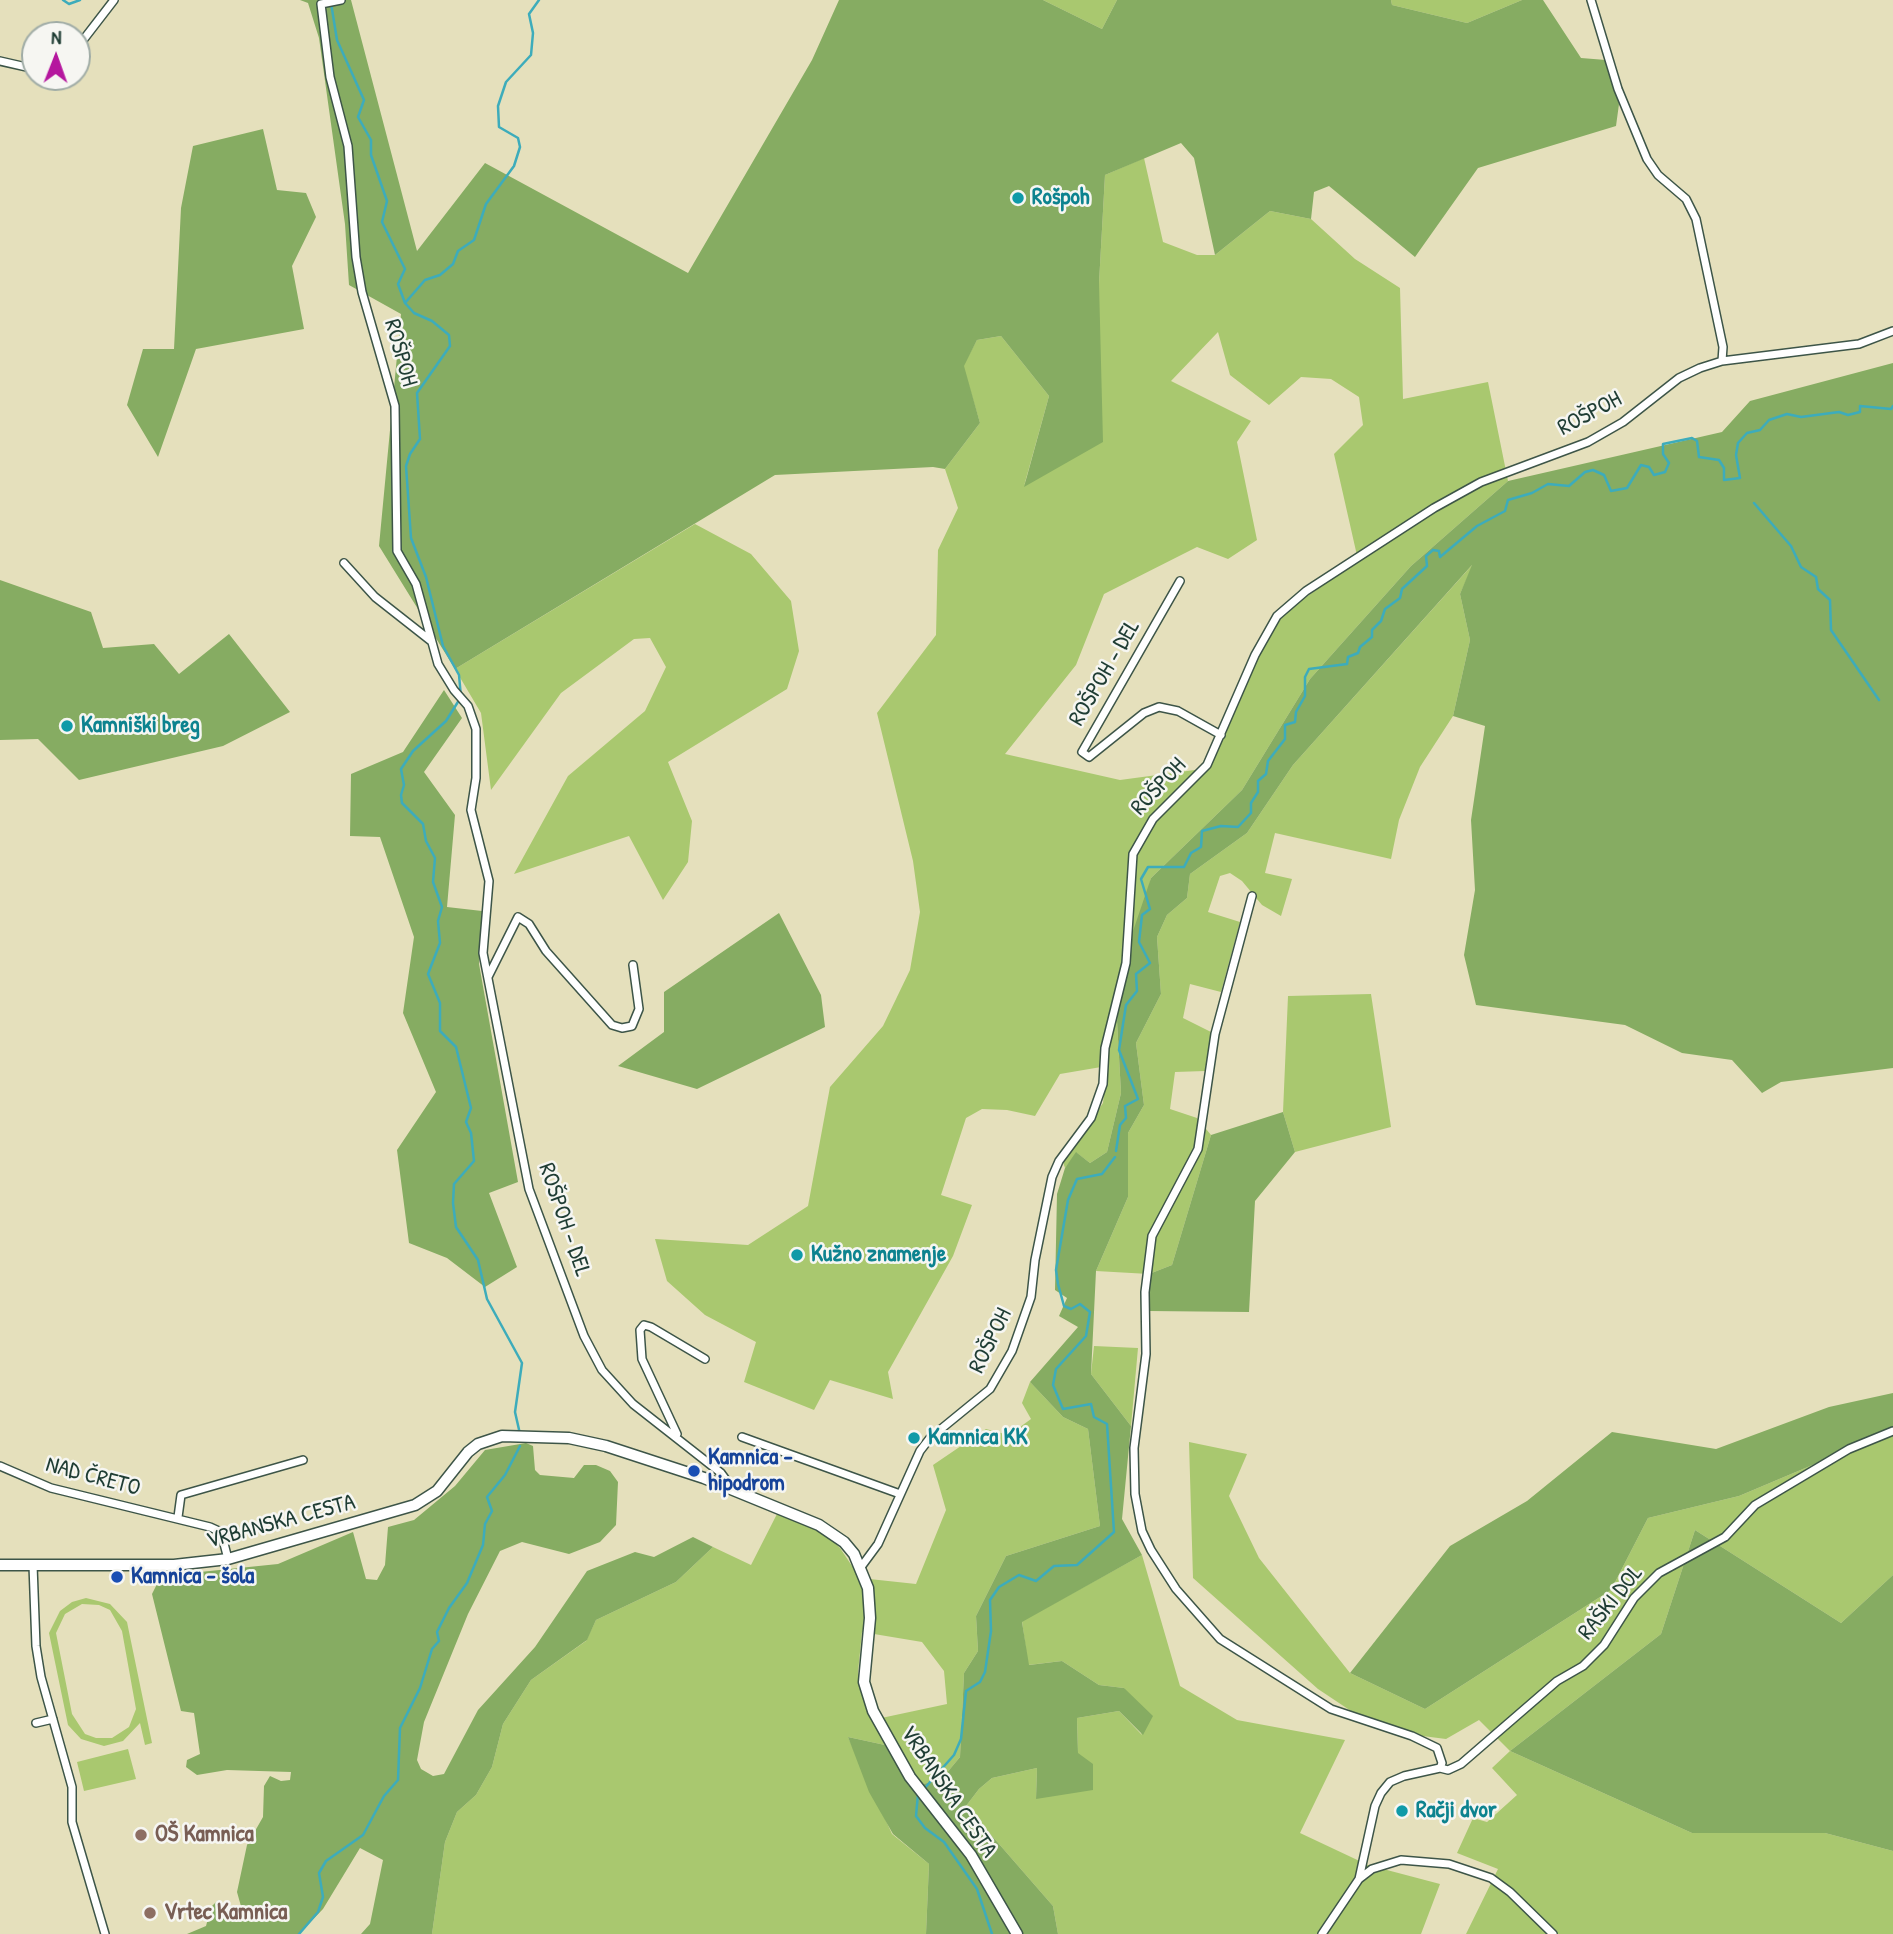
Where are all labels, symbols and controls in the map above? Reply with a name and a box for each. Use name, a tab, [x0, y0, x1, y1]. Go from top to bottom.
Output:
north arrow	[21, 21, 91, 91]
text: N	[51, 24, 62, 50]
place label: Rošpoh	[1032, 184, 1089, 212]
marker: Rošpoh	[1010, 190, 1026, 206]
street label: ROŠPOH	[377, 316, 423, 390]
street label: ROŠPOH	[1553, 386, 1627, 442]
street label: ROŠPOH - DEL	[1064, 615, 1146, 731]
place label: Kamniški breg	[81, 712, 200, 740]
marker: Kamniški breg	[59, 718, 75, 734]
street label: ROŠPOH	[1126, 753, 1192, 821]
street label: ROŠPOH - DEL	[532, 1160, 596, 1280]
place label: Kužno znamenje	[811, 1241, 946, 1269]
marker: Kužno znamenje	[789, 1247, 805, 1263]
street label: ROŠPOH	[964, 1304, 1018, 1378]
place label: Kamnica KK	[928, 1424, 1028, 1452]
marker: Kamnica KK	[906, 1430, 922, 1446]
place label: Kamnica - hipodrom	[708, 1444, 793, 1498]
street label: NAD ČRETO	[43, 1451, 143, 1503]
marker: Kamnica - hipodrom	[686, 1463, 702, 1479]
street label: VRBANSKA CESTA	[204, 1489, 358, 1555]
street label: RAŠKI DOL	[1573, 1560, 1649, 1646]
place label: Kamnica - šola	[131, 1563, 254, 1591]
marker: Kamnica - šola	[109, 1569, 125, 1585]
street label: VRBANSKA CESTA	[894, 1721, 1002, 1863]
place label: Račji dvor	[1416, 1797, 1497, 1825]
marker: Račji dvor	[1394, 1803, 1410, 1819]
place label: OŠ Kamnica	[155, 1821, 254, 1849]
marker: OŠ Kamnica	[133, 1827, 149, 1843]
place label: Vrtec Kamnica	[164, 1899, 287, 1927]
marker: Vrtec Kamnica	[142, 1905, 158, 1921]

